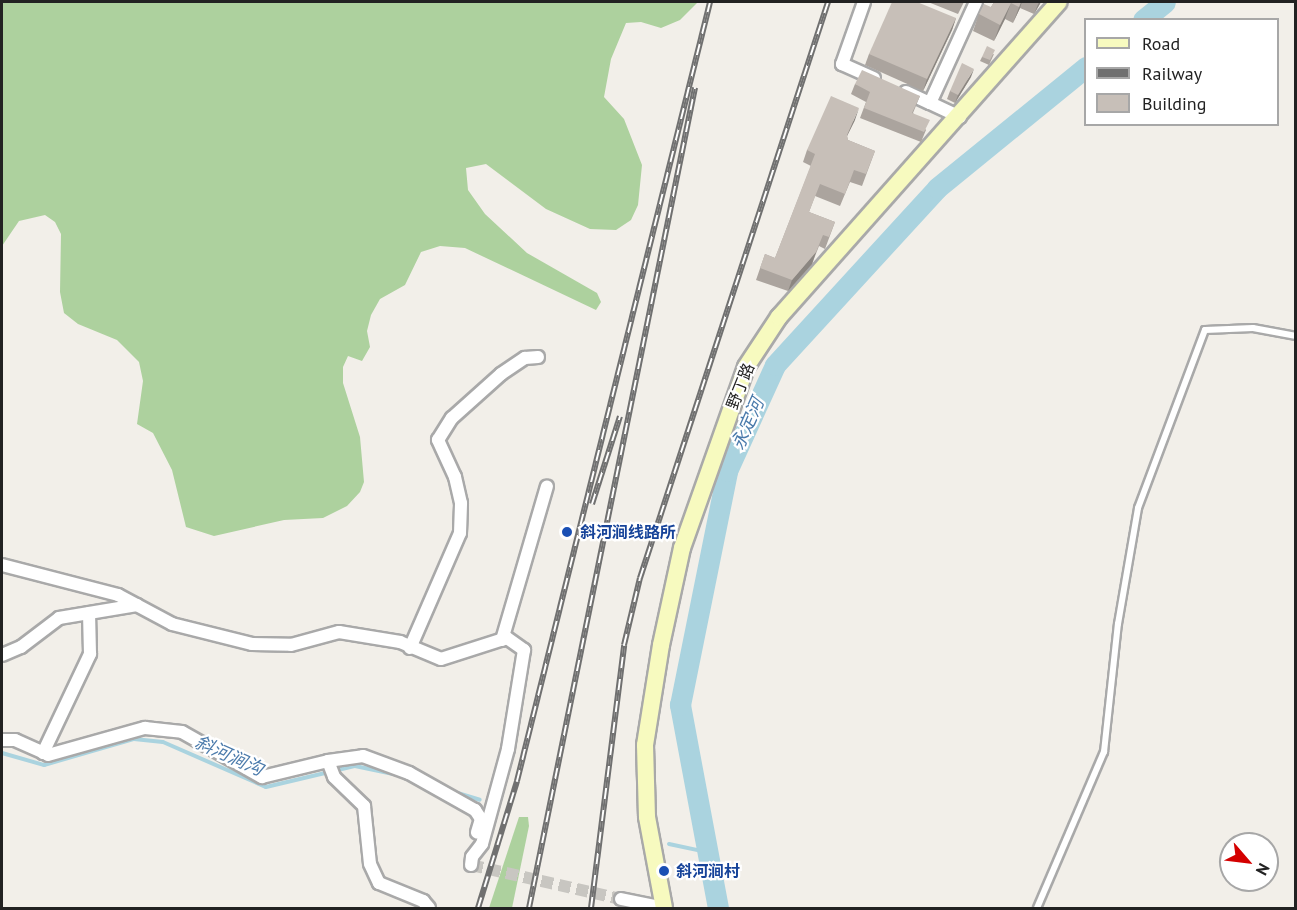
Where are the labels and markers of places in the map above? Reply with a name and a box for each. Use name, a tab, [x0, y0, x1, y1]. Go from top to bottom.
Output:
place label: 斜河涧线路所	[580, 522, 676, 542]
marker: 斜河涧线路所	[558, 523, 576, 541]
place label: 斜河涧村	[676, 861, 740, 881]
marker: 斜河涧村	[657, 864, 671, 878]

